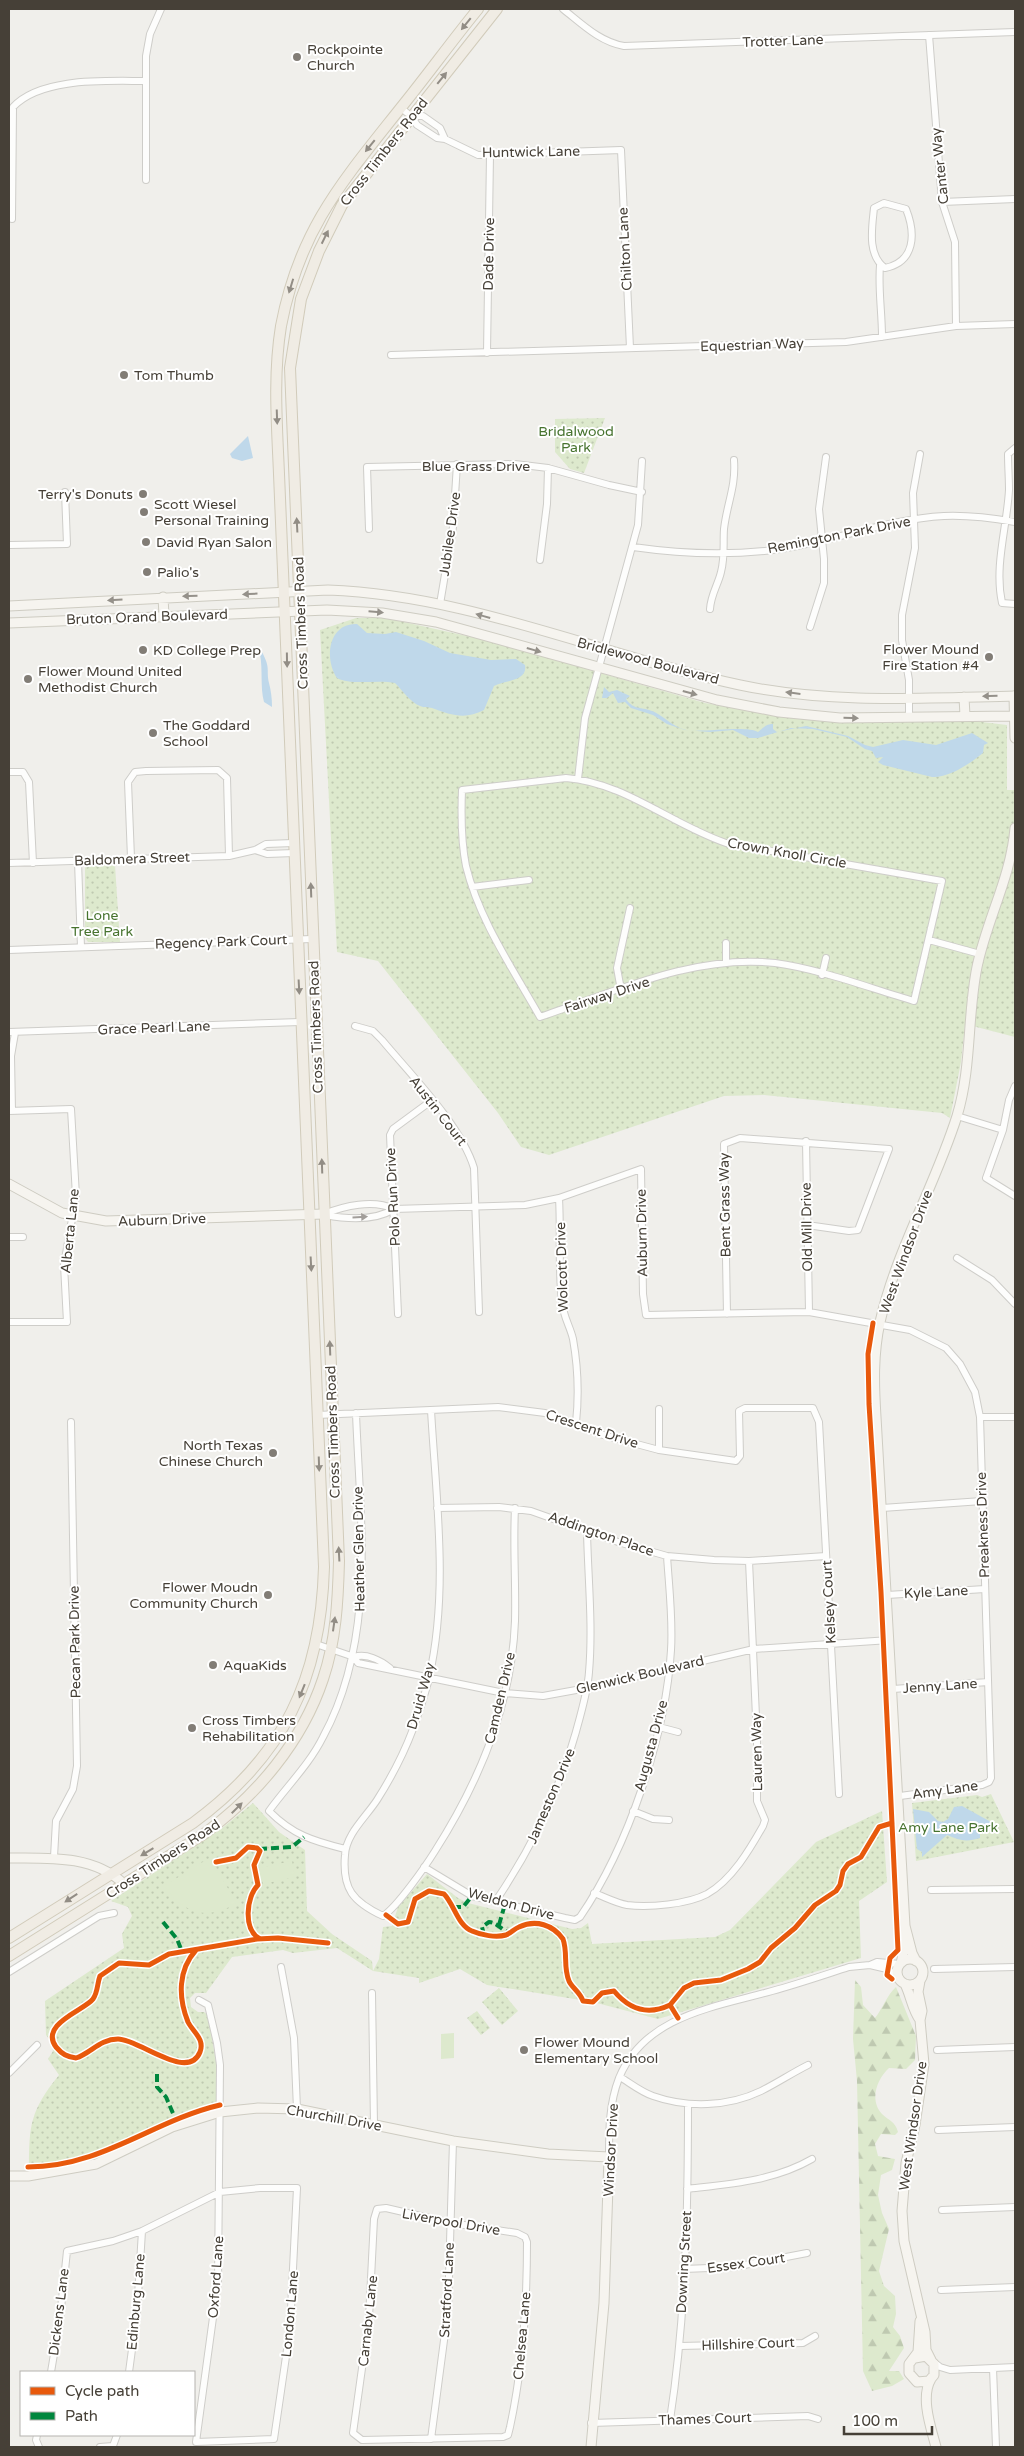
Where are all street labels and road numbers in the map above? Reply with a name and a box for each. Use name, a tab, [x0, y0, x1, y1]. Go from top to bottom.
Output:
street label: Trotter Lane	[742, 31, 824, 51]
street label: Cross Timbers Road	[336, 94, 432, 210]
street label: Canter Way	[927, 126, 952, 205]
street label: Huntwick Lane	[482, 143, 580, 161]
street label: Chilton Lane	[614, 207, 636, 291]
street label: Dade Drive	[480, 217, 498, 291]
street label: Equestrian Way	[700, 335, 805, 355]
street label: Blue Grass Drive	[422, 458, 530, 475]
street label: Jubilee Drive	[436, 491, 464, 577]
street label: Remington Park Drive	[766, 513, 912, 557]
street label: Cross Timbers Road	[290, 556, 312, 690]
street label: Bruton Orand Boulevard	[66, 606, 228, 628]
street label: Bridlewood Boulevard	[575, 634, 721, 688]
street label: Crown Knoll Circle	[726, 834, 848, 872]
street label: Baldomera Street	[74, 848, 191, 870]
street label: Regency Park Court	[154, 931, 288, 953]
street label: Cross Timbers Road	[305, 960, 327, 1094]
street label: Fairway Drive	[562, 973, 652, 1017]
street label: Grace Pearl Lane	[97, 1018, 211, 1038]
street label: Austin Court	[406, 1073, 471, 1150]
street label: Polo Run Drive	[382, 1147, 404, 1247]
street label: Bent Grass Way	[716, 1152, 734, 1257]
street label: Old Mill Drive	[798, 1182, 816, 1272]
street label: Alberta Lane	[57, 1188, 83, 1274]
street label: West Windsor Drive	[876, 1188, 936, 1316]
street label: Auburn Drive	[633, 1189, 651, 1277]
street label: Auburn Drive	[118, 1210, 206, 1230]
street label: Wolcott Drive	[552, 1222, 572, 1312]
street label: Cross Timbers Road	[322, 1365, 344, 1499]
street label: Crescent Drive	[543, 1406, 641, 1452]
street label: Preakness Drive	[973, 1472, 993, 1578]
street label: Heather Glen Drive	[349, 1486, 369, 1612]
street label: Addington Place	[546, 1508, 656, 1560]
street label: Kelsey Court	[818, 1559, 840, 1644]
street label: Kyle Lane	[903, 1582, 969, 1602]
street label: Pecan Park Drive	[66, 1585, 84, 1698]
street label: Camden Drive	[481, 1650, 519, 1746]
street label: Glenwick Boulevard	[574, 1652, 706, 1698]
street label: Druid Way	[403, 1660, 439, 1732]
street label: Jenny Lane	[902, 1675, 978, 1697]
street label: Augusta Drive	[631, 1698, 671, 1794]
street label: Lauren Way	[748, 1712, 766, 1791]
street label: Jameston Drive	[523, 1746, 579, 1846]
street label: Amy Lane	[911, 1777, 979, 1803]
street label: Cross Timbers Road	[103, 1816, 223, 1902]
street label: Weldon Drive	[466, 1884, 556, 1924]
street label: West Windsor Drive	[895, 2060, 931, 2192]
street label: Churchill Drive	[285, 2101, 383, 2135]
street label: Windsor Drive	[600, 2103, 622, 2197]
street label: Liverpool Drive	[400, 2205, 502, 2239]
street label: Downing Street	[673, 2210, 695, 2314]
street label: Oxford Lane	[205, 2235, 227, 2319]
street label: Stratford Lane	[436, 2242, 458, 2338]
street label: Essex Court	[706, 2249, 787, 2277]
street label: Edinburg Lane	[123, 2253, 149, 2351]
street label: Dickens Lane	[45, 2267, 73, 2357]
street label: London Lane	[278, 2270, 302, 2358]
street label: Carnaby Lane	[355, 2274, 381, 2367]
street label: Chelsea Lane	[510, 2291, 534, 2381]
street label: Hillshire Court	[701, 2334, 796, 2354]
street label: Thames Court	[658, 2409, 753, 2429]

